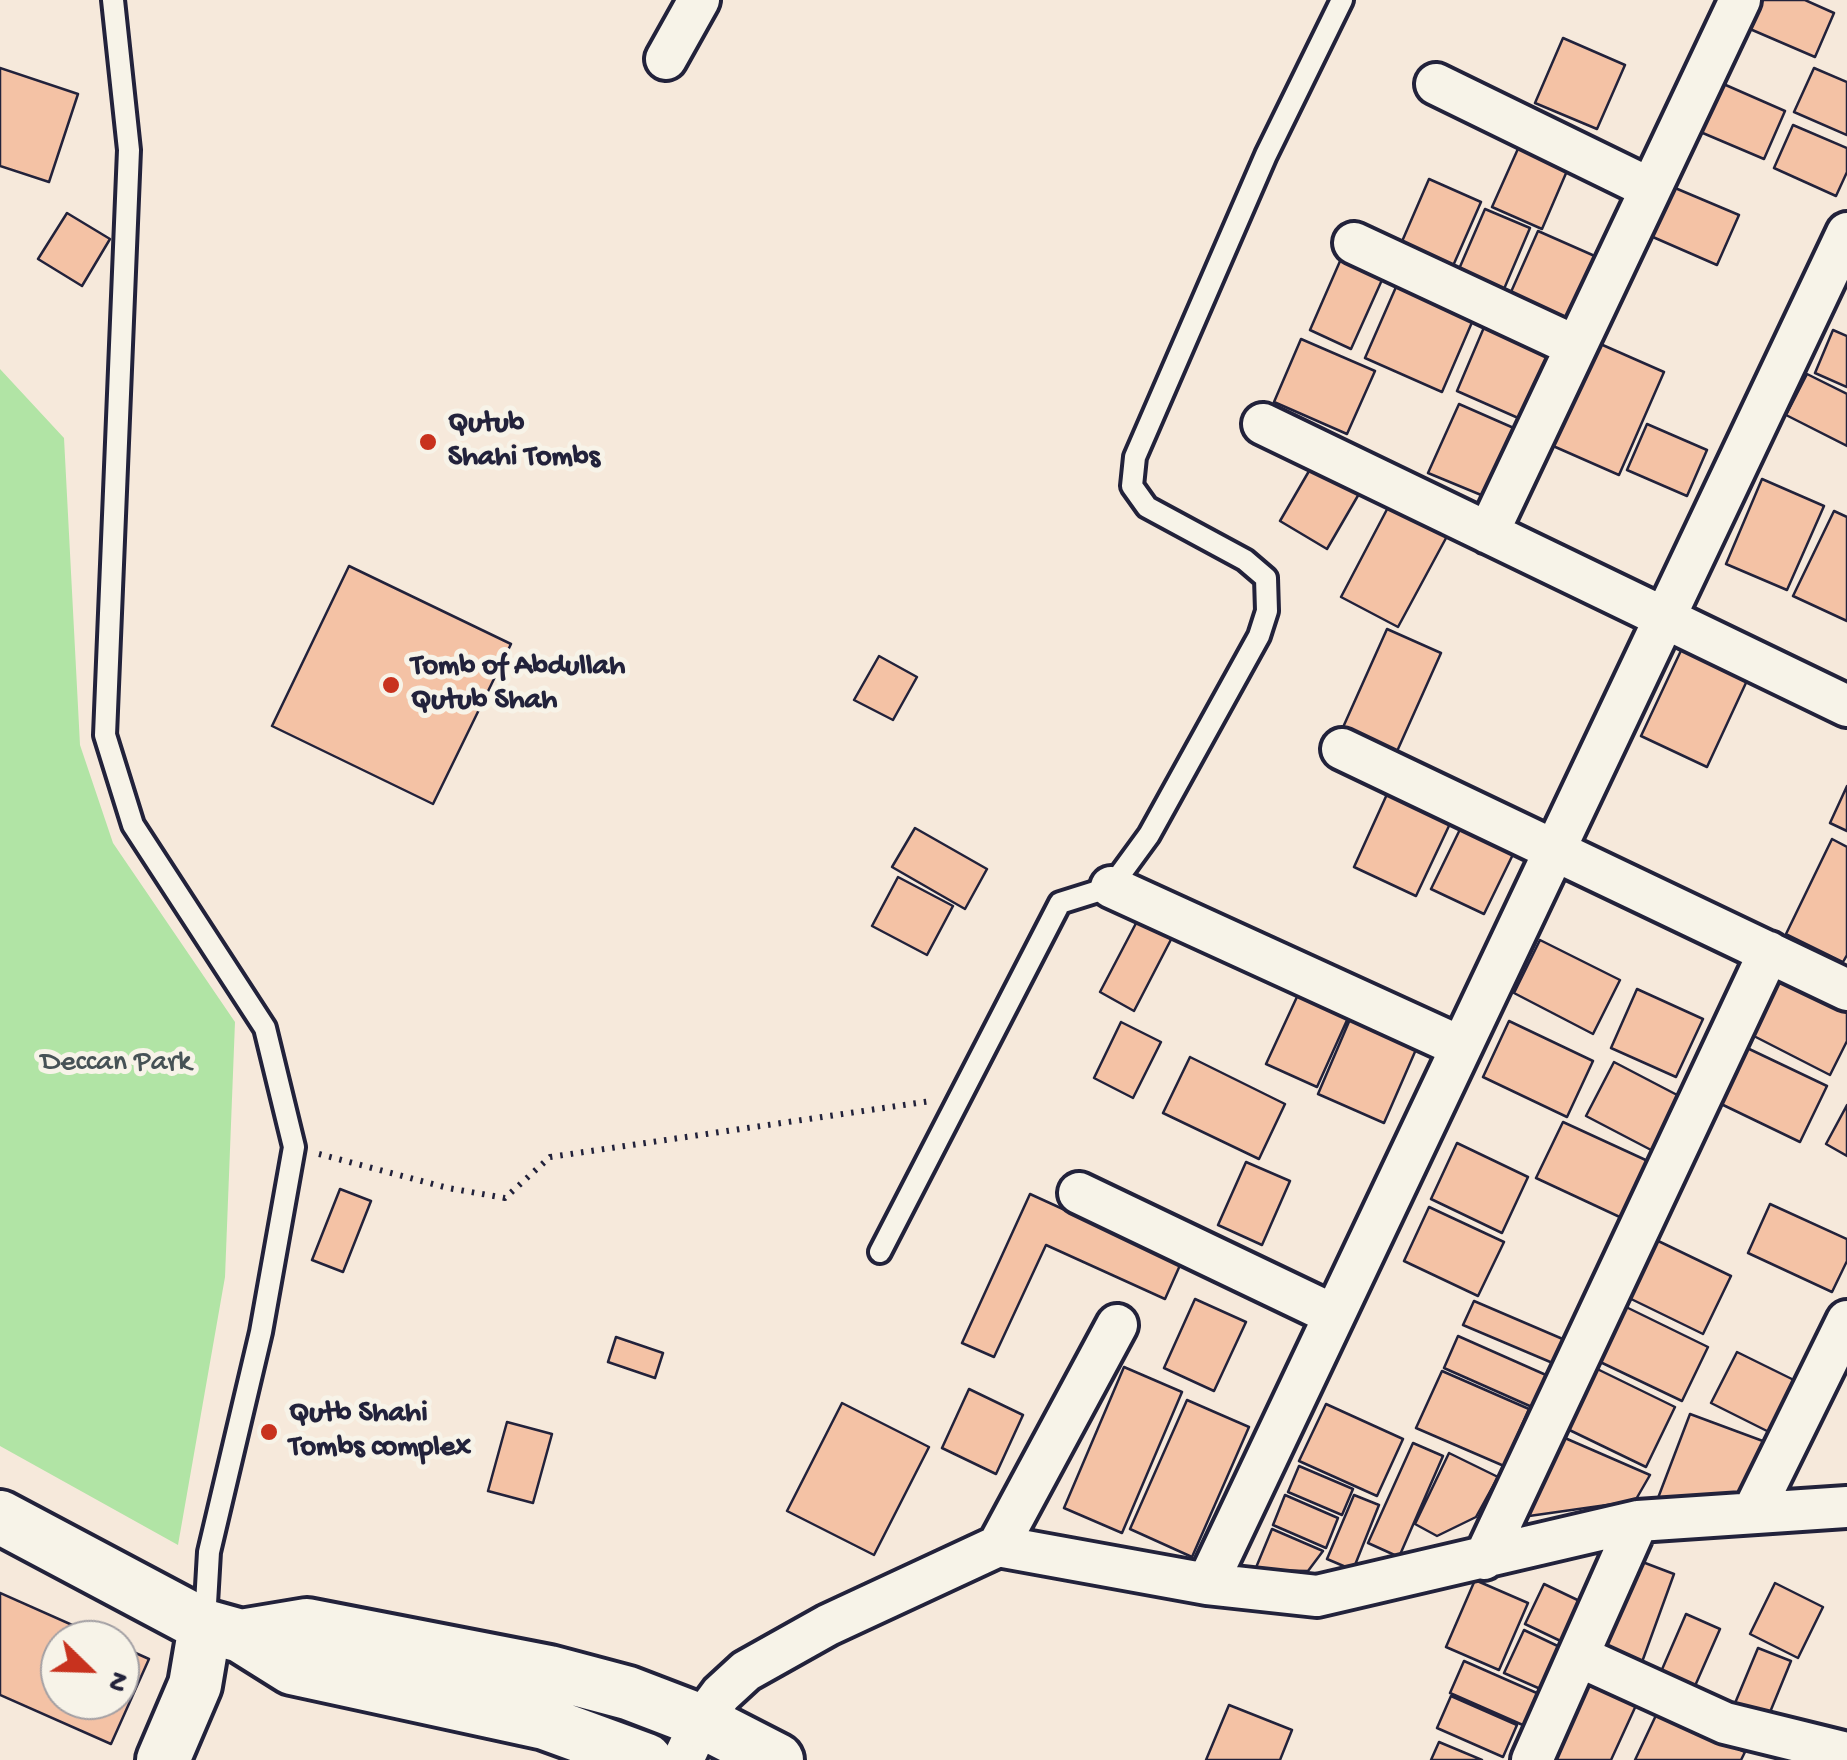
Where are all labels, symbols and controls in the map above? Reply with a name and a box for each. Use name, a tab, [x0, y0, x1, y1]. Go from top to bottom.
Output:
place label: Qutub Shahi Tombs	[448, 407, 600, 478]
marker: Qutub Shahi Tombs	[417, 431, 439, 453]
place label: Tomb of Abdullah Qutub Shah	[411, 650, 625, 720]
marker: Tomb of Abdullah Qutub Shah	[380, 674, 402, 696]
park label: Deccan Park	[41, 1046, 191, 1082]
place label: Qutb Shahi Tombs complex	[289, 1397, 471, 1468]
marker: Qutb Shahi Tombs complex	[258, 1421, 280, 1443]
north arrow	[40, 1620, 140, 1720]
text: N	[97, 1666, 135, 1696]

